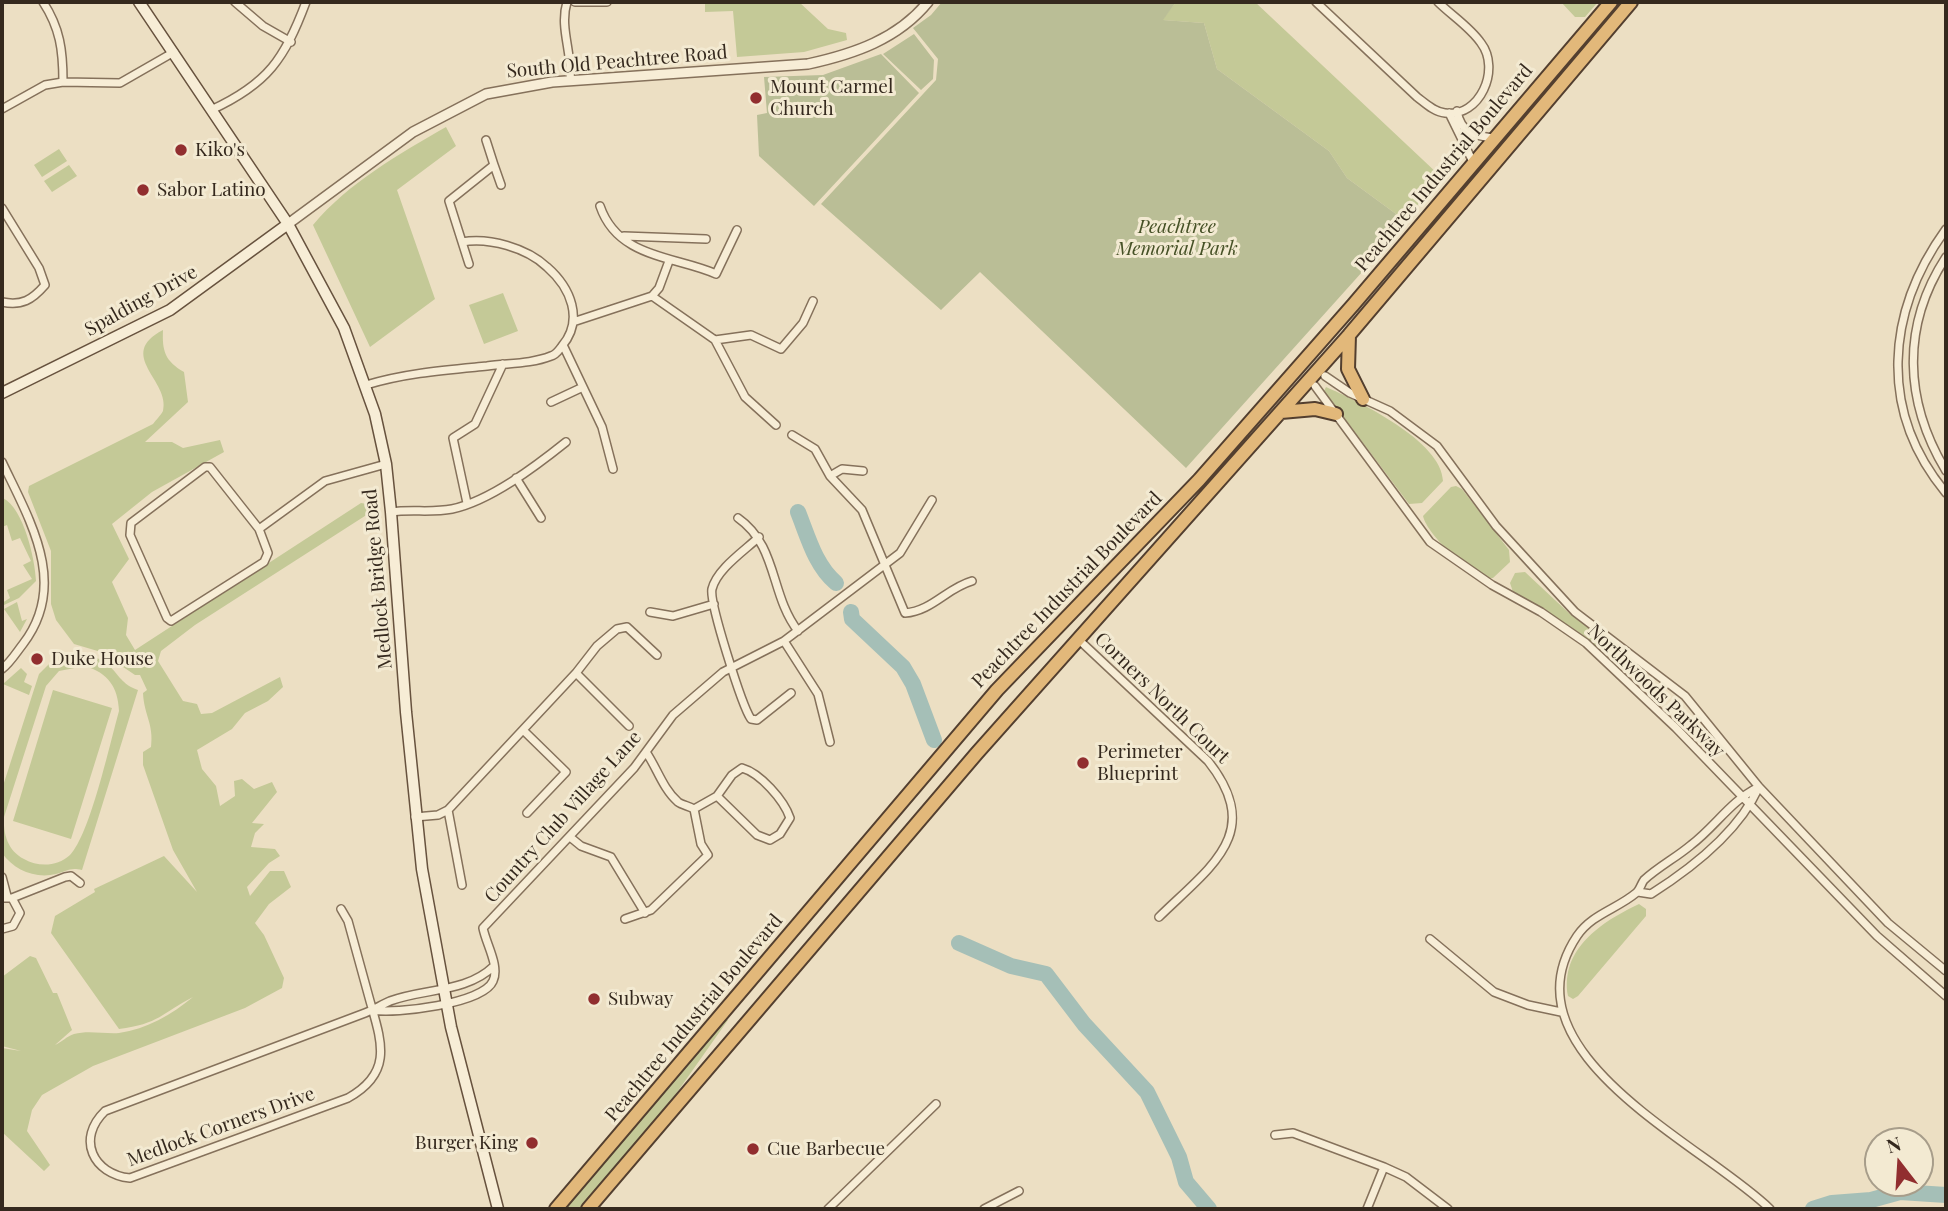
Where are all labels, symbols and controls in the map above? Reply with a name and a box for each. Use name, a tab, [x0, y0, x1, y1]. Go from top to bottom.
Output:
street label: South Old Peachtree Road	[506, 41, 728, 83]
street label: Peachtree Industrial Boulevard	[1351, 60, 1537, 276]
place label: Mount Carmel Church	[770, 76, 893, 120]
marker: Mount Carmel Church	[748, 90, 764, 106]
place label: Kiko's	[195, 139, 245, 161]
marker: Kiko's	[173, 142, 189, 158]
place label: Sabor Latino	[157, 179, 266, 201]
marker: Sabor Latino	[135, 182, 151, 198]
park label: Peachtree Memorial Park	[1116, 216, 1238, 260]
street label: Spalding Drive	[81, 261, 201, 341]
street label: Peachtree Industrial Boulevard	[967, 487, 1167, 693]
street label: Medlock Bridge Road	[359, 488, 397, 670]
street label: Northwoods Parkway	[1583, 620, 1729, 762]
street label: Corners North Court	[1090, 628, 1234, 768]
place label: Duke House	[51, 648, 154, 670]
marker: Duke House	[29, 651, 45, 667]
street label: Country Club Village Lane	[480, 726, 646, 908]
place label: Perimeter Blueprint	[1097, 741, 1183, 785]
marker: Perimeter Blueprint	[1075, 755, 1091, 771]
street label: Peachtree Industrial Boulevard	[601, 910, 787, 1126]
place label: Subway	[608, 988, 673, 1010]
marker: Subway	[586, 991, 602, 1007]
street label: Medlock Corners Drive	[124, 1082, 318, 1172]
north arrow	[1864, 1127, 1934, 1197]
text: N	[1883, 1129, 1904, 1158]
place label: Burger King	[415, 1132, 518, 1154]
marker: Burger King	[524, 1135, 540, 1151]
place label: Cue Barbecue	[767, 1138, 885, 1160]
marker: Cue Barbecue	[745, 1141, 761, 1157]

